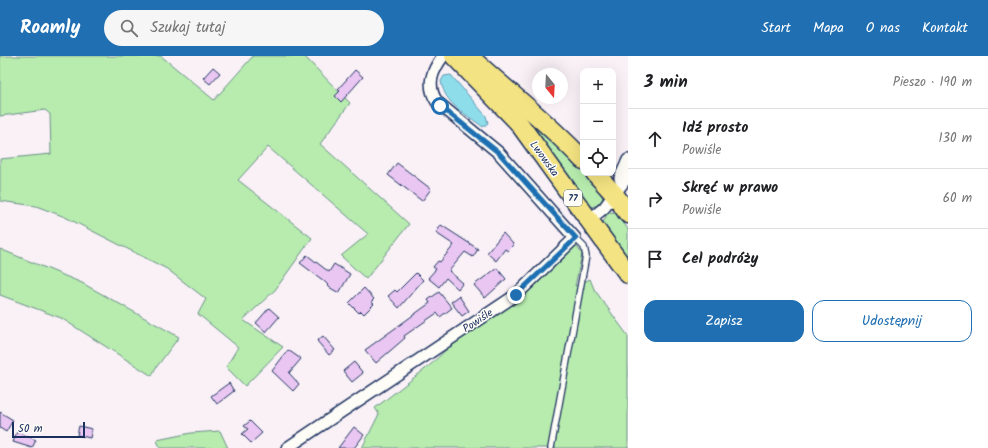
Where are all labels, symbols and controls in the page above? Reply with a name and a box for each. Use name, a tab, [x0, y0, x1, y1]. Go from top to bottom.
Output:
search box	[104, 10, 384, 46]
text: Roamly	[20, 13, 80, 43]
text: Szukaj tutaj	[150, 16, 226, 40]
icon: search	[118, 17, 140, 39]
text: Start	[761, 17, 791, 39]
text: Mapa	[813, 17, 844, 39]
text: O nas	[866, 17, 900, 39]
text: Kontakt	[922, 17, 968, 39]
north arrow	[532, 68, 568, 104]
map controls	[580, 68, 616, 176]
button: +	[580, 68, 616, 104]
text: 3 min	[644, 69, 688, 96]
text: Pieszo · 190 m	[893, 72, 972, 93]
route start	[431, 97, 449, 115]
button: −	[580, 104, 616, 140]
text: Idź prosto	[682, 116, 748, 140]
icon: ahead	[644, 128, 666, 150]
text: 130 m	[938, 128, 972, 149]
street label: Lwowska	[525, 137, 563, 181]
button: locate	[580, 140, 616, 176]
text: Powiśle	[682, 140, 721, 161]
text: Skręć w prawo	[682, 176, 778, 200]
icon: right	[644, 188, 666, 210]
text: 60 m	[943, 188, 972, 209]
road number: 77	[564, 190, 582, 206]
text: Powiśle	[682, 200, 721, 221]
text: Cel podróży	[682, 247, 758, 271]
icon: arrive	[644, 248, 666, 270]
route end	[507, 286, 525, 304]
button: Zapisz	[644, 300, 804, 342]
button: Udostępnij	[812, 300, 972, 342]
street label: Powiśle	[459, 304, 497, 338]
scale bar	[12, 420, 85, 439]
text: 50 m	[18, 420, 43, 438]

